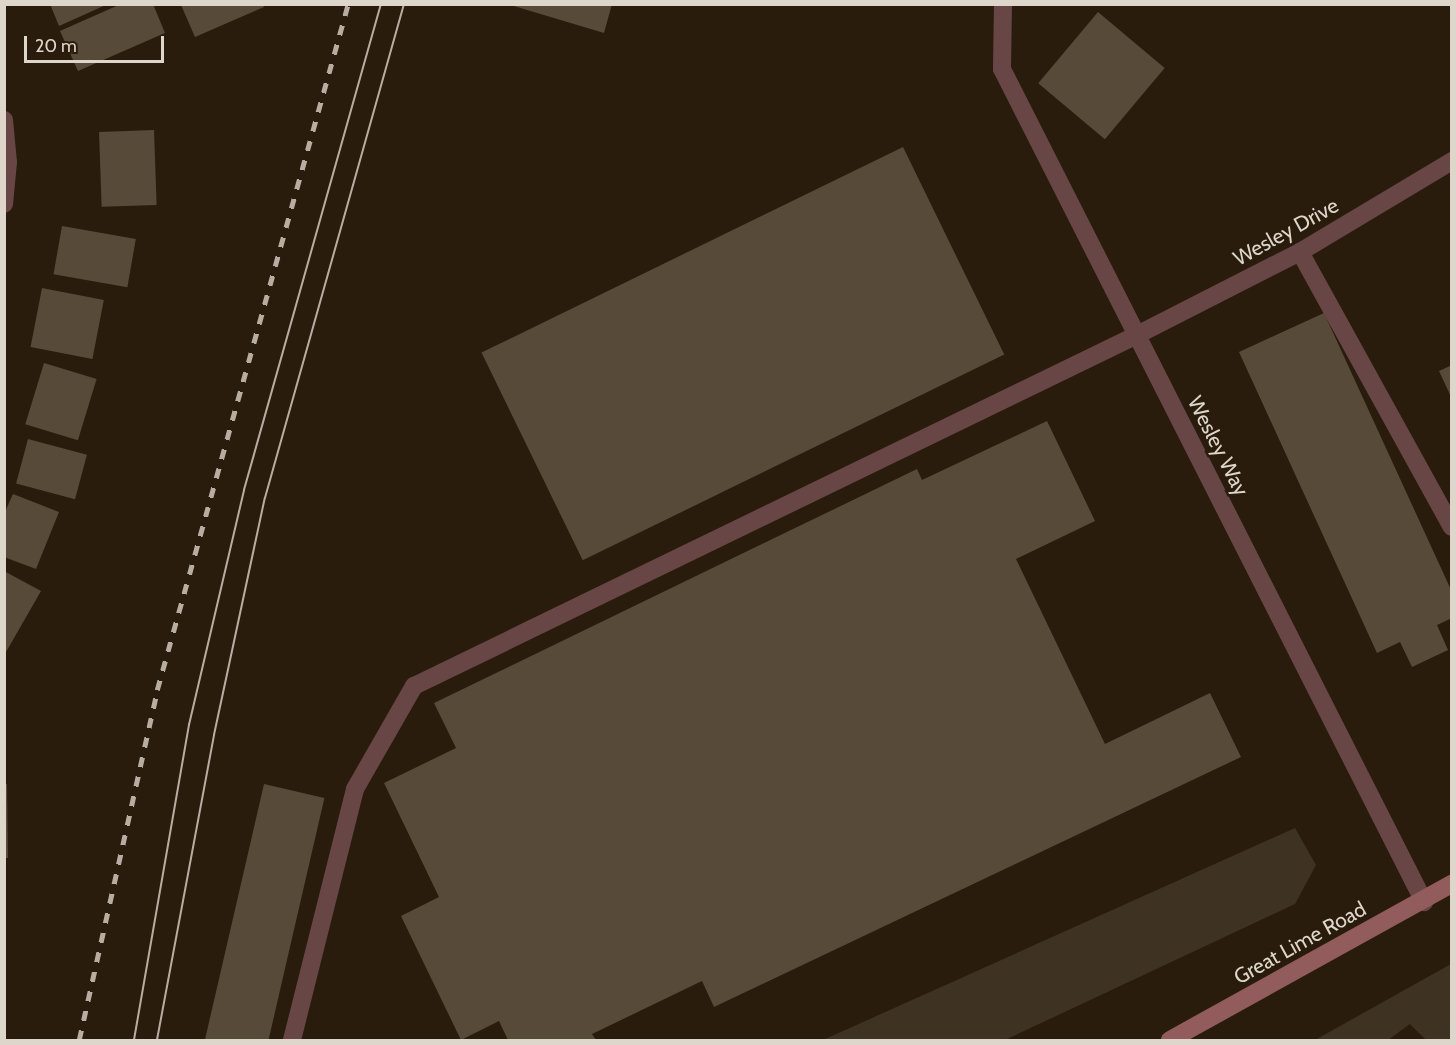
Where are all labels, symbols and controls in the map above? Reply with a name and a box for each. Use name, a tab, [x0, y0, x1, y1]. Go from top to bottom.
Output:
scale bar	[27, 24, 166, 62]
text: 20 m	[35, 35, 77, 57]
street label: Wesley Drive	[1229, 193, 1343, 271]
street label: Wesley Way	[1182, 392, 1254, 500]
street label: Great Lime Road	[1230, 896, 1370, 990]

